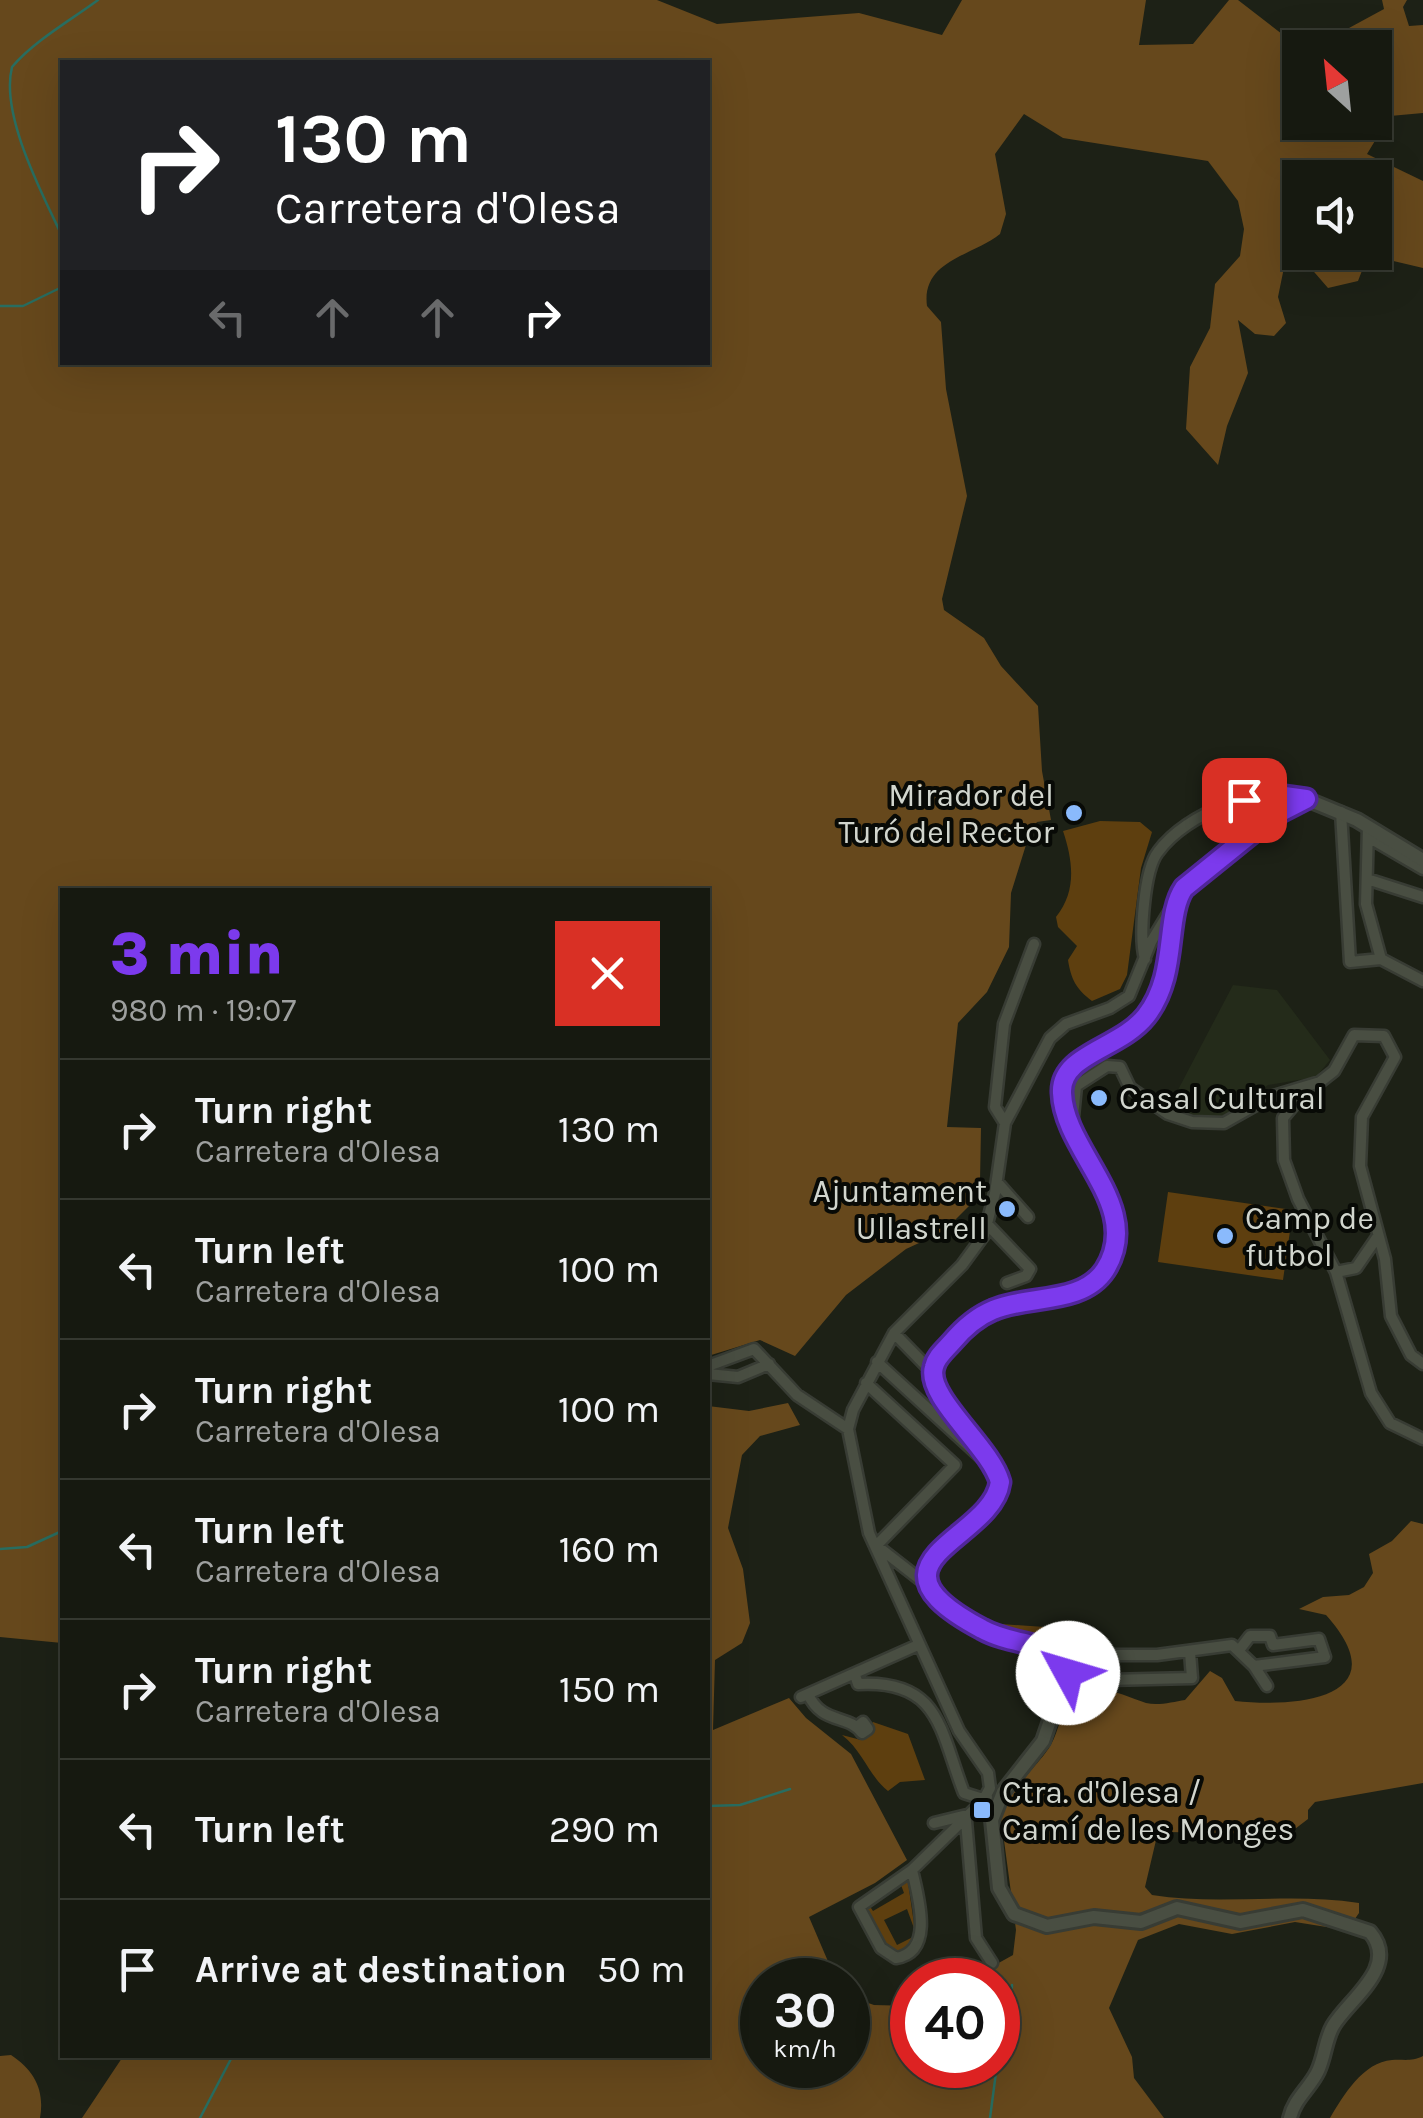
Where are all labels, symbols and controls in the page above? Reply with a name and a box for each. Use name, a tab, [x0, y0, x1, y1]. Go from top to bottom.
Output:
north arrow	[1282, 30, 1392, 140]
map controls	[1282, 30, 1392, 270]
text: 130 m	[275, 98, 472, 180]
icon: right	[110, 100, 240, 230]
button: sound	[1282, 160, 1392, 270]
text: Carretera d'Olesa	[275, 182, 621, 234]
icon: left	[200, 290, 255, 345]
icon: ahead	[305, 290, 360, 345]
icon: ahead	[410, 290, 465, 345]
icon: right	[515, 290, 570, 345]
pin	[1202, 758, 1287, 843]
icon: arrive	[1217, 773, 1272, 828]
place label: Mirador del Turó del Rector	[839, 777, 1054, 851]
marker: Mirador del Turó del Rector	[1063, 802, 1085, 824]
text: 3 min	[110, 919, 283, 989]
button: close	[555, 921, 660, 1026]
text: 980 m · 19:07	[110, 992, 296, 1029]
place label: Casal Cultural	[1119, 1080, 1325, 1117]
marker: Casal Cultural	[1088, 1087, 1110, 1109]
text: Turn right	[195, 1088, 372, 1133]
icon: right	[110, 1102, 165, 1157]
text: 130 m	[558, 1107, 660, 1152]
text: Carretera d'Olesa	[195, 1133, 441, 1170]
place label: Ajuntament Ullastrell	[813, 1173, 987, 1247]
marker: Ajuntament Ullastrell	[996, 1198, 1018, 1220]
place label: Camp de futbol	[1245, 1200, 1374, 1274]
marker: Camp de futbol	[1214, 1225, 1236, 1247]
text: Turn left	[195, 1228, 345, 1273]
icon: left	[110, 1242, 165, 1297]
text: 100 m	[558, 1247, 660, 1292]
text: Carretera d'Olesa	[195, 1273, 441, 1310]
text: Turn right	[195, 1368, 372, 1413]
icon: right	[110, 1382, 165, 1437]
text: 100 m	[558, 1387, 660, 1432]
text: Carretera d'Olesa	[195, 1413, 441, 1450]
text: Turn left	[195, 1508, 345, 1553]
icon: left	[110, 1522, 165, 1577]
text: 160 m	[559, 1527, 660, 1572]
text: Carretera d'Olesa	[195, 1553, 441, 1590]
position arrow	[1016, 1621, 1120, 1725]
text: Turn right	[195, 1648, 372, 1693]
icon: right	[110, 1662, 165, 1717]
text: 150 m	[559, 1667, 660, 1712]
text: Carretera d'Olesa	[195, 1693, 441, 1730]
place label: Ctra. d'Olesa / Camí de les Monges	[1002, 1774, 1294, 1848]
marker: Ctra. d'Olesa / Camí de les Monges	[971, 1799, 993, 1821]
icon: left	[110, 1802, 165, 1857]
text: Turn left	[195, 1807, 345, 1852]
text: 290 m	[549, 1807, 660, 1852]
icon: arrive	[110, 1942, 165, 1997]
text: Arrive at destination	[195, 1947, 567, 1992]
text: 50 m	[597, 1947, 685, 1992]
speed limit sign: 40	[890, 1958, 1020, 2088]
text: 30	[774, 1981, 836, 2040]
text: km/h	[773, 2034, 837, 2063]

